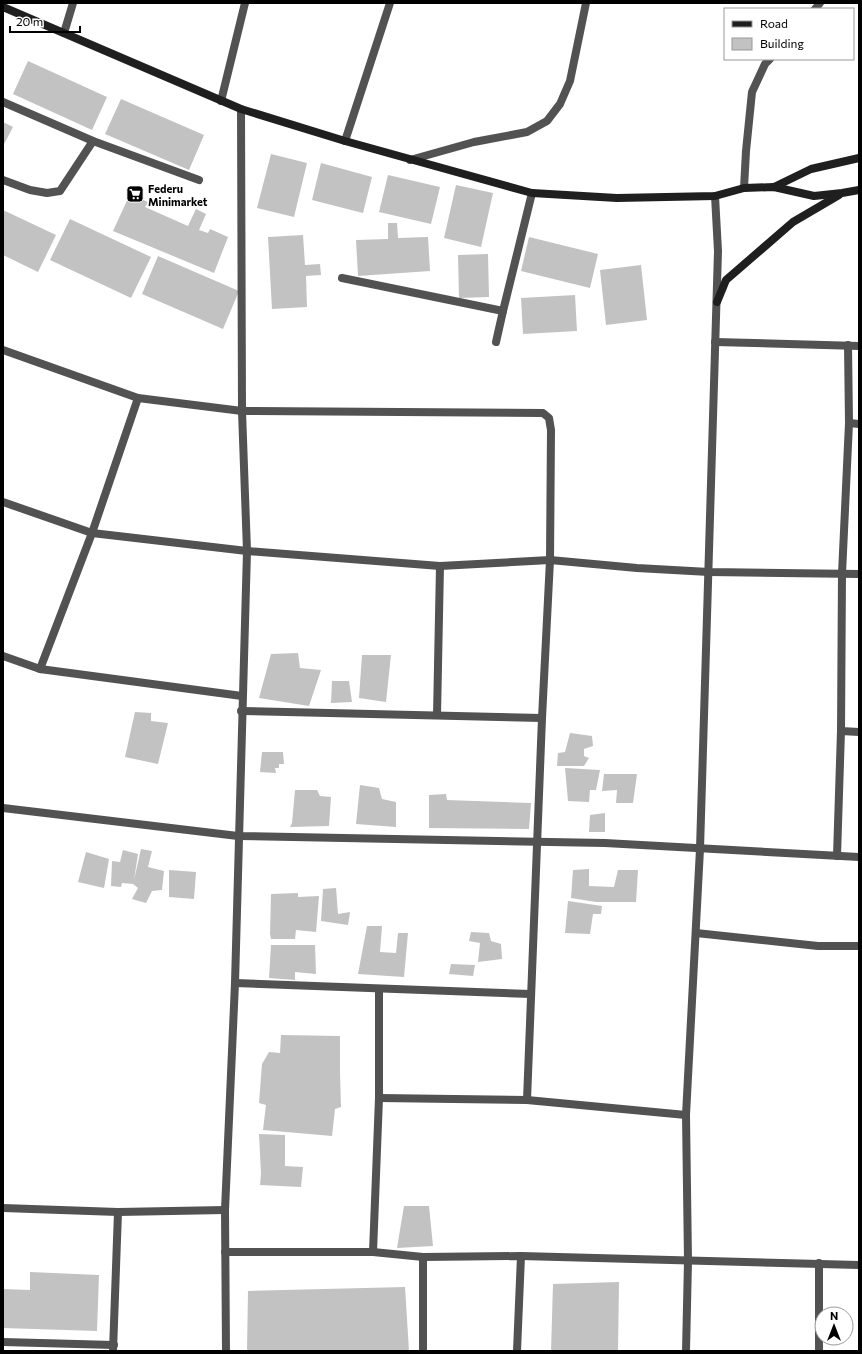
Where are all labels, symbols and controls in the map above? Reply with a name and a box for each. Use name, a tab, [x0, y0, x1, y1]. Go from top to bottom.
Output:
scale bar	[10, 8, 80, 34]
legend	[724, 8, 854, 60]
text: 20 m	[16, 14, 43, 28]
text: Road	[760, 16, 788, 30]
text: Building	[760, 36, 804, 50]
place label: Federu Minimarket	[148, 182, 208, 208]
supermarket icon: Federu Minimarket	[125, 184, 145, 204]
north arrow	[814, 1306, 854, 1346]
text: N	[830, 1309, 838, 1322]

